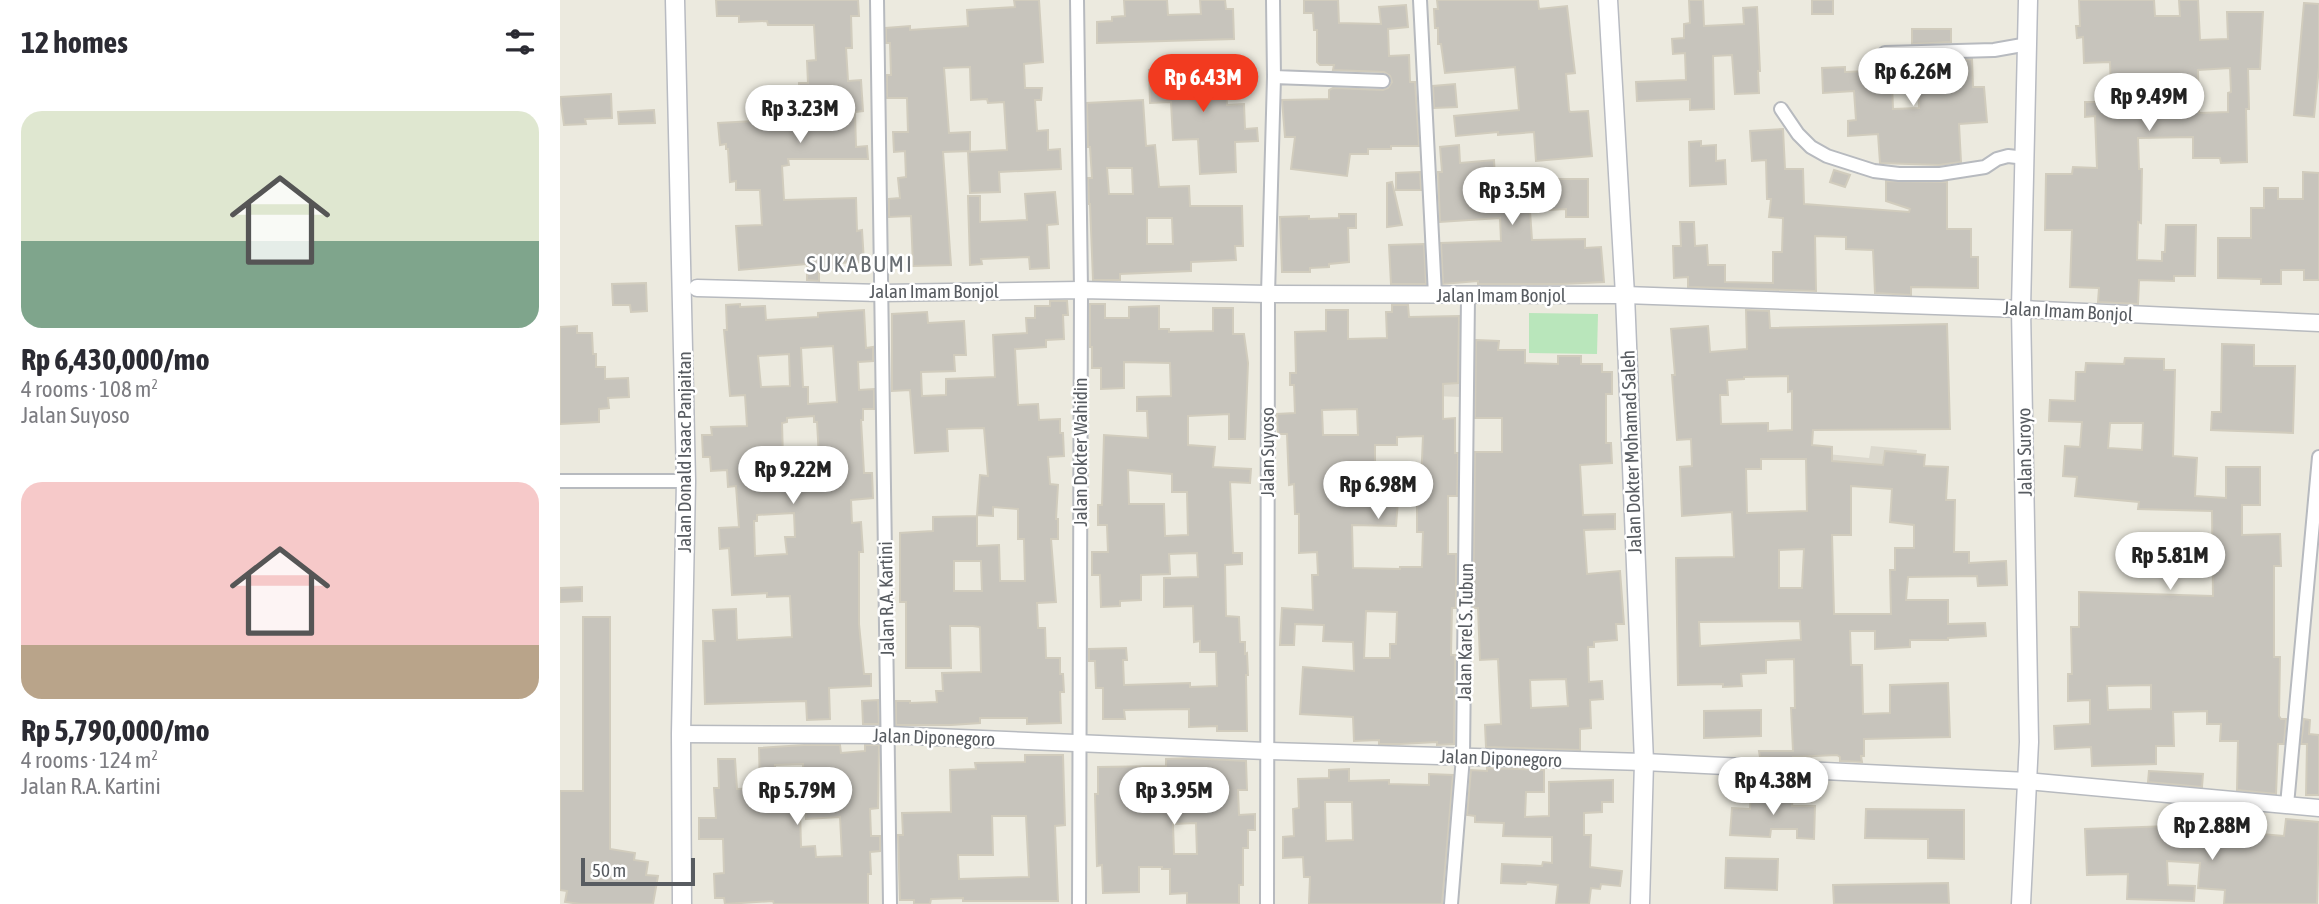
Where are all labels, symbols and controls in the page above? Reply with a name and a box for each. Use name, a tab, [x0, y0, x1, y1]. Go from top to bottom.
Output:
icon: filters	[501, 23, 539, 61]
text: 12 homes	[21, 25, 128, 59]
pin: Rp 6.26M	[1841, 48, 1985, 108]
pin: Rp 6.43M	[1131, 54, 1275, 114]
text: Rp 6.26M	[1874, 58, 1952, 84]
text: Rp 6.43M	[1164, 64, 1242, 90]
pin: Rp 9.49M	[2077, 74, 2221, 133]
text: Rp 9.49M	[2110, 83, 2188, 109]
pin: Rp 3.23M	[728, 86, 872, 145]
text: Rp 3.23M	[761, 95, 839, 121]
icon: home	[217, 157, 343, 283]
pin: Rp 3.5M	[1447, 168, 1577, 227]
text: Rp 3.5M	[1479, 177, 1545, 203]
district label: SUKABUMI	[806, 251, 914, 277]
street label: Jalan Imam Bonjol	[869, 280, 999, 302]
street label: Jalan Imam Bonjol	[1436, 284, 1566, 306]
street label: Jalan Imam Bonjol	[2003, 297, 2133, 325]
text: Rp 6,430,000/mo	[21, 342, 210, 376]
street label: Jalan Dokter Mohamad Saleh	[1616, 350, 1646, 554]
street label: Jalan Donald Isaac Panjaitan	[673, 351, 695, 553]
text: 4 rooms · 108 m²	[21, 376, 158, 402]
street label: Jalan Dokter Wahidin	[1069, 378, 1091, 526]
text: Jalan Suyoso	[21, 402, 130, 428]
street label: Jalan Suyoso	[1256, 407, 1278, 497]
street label: Jalan Suroyo	[2012, 407, 2036, 497]
pin: Rp 9.22M	[721, 447, 865, 506]
text: Rp 9.22M	[754, 456, 832, 482]
pin: Rp 6.98M	[1306, 462, 1450, 521]
text: Rp 6.98M	[1339, 471, 1417, 497]
icon: home	[217, 528, 343, 654]
pin: Rp 5.81M	[2098, 532, 2242, 592]
street label: Jalan R.A. Kartini	[874, 541, 898, 657]
text: Rp 5.81M	[2131, 542, 2209, 568]
street label: Jalan Karel S. Tubun	[1453, 563, 1477, 701]
text: Rp 5,790,000/mo	[21, 713, 210, 747]
street label: Jalan Diponegoro	[872, 724, 996, 750]
street label: Jalan Diponegoro	[1439, 745, 1563, 771]
text: 4 rooms · 124 m²	[21, 747, 158, 773]
pin: Rp 4.38M	[1701, 758, 1845, 817]
text: Rp 4.38M	[1734, 767, 1812, 793]
pin: Rp 5.79M	[725, 768, 869, 827]
pin: Rp 3.95M	[1102, 768, 1246, 827]
text: Jalan R.A. Kartini	[21, 773, 161, 799]
text: Rp 5.79M	[758, 777, 836, 803]
text: Rp 3.95M	[1135, 777, 1213, 803]
pin: Rp 2.88M	[2140, 802, 2284, 862]
text: Rp 2.88M	[2173, 812, 2251, 838]
scale bar	[581, 855, 695, 887]
text: 50 m	[592, 859, 626, 881]

